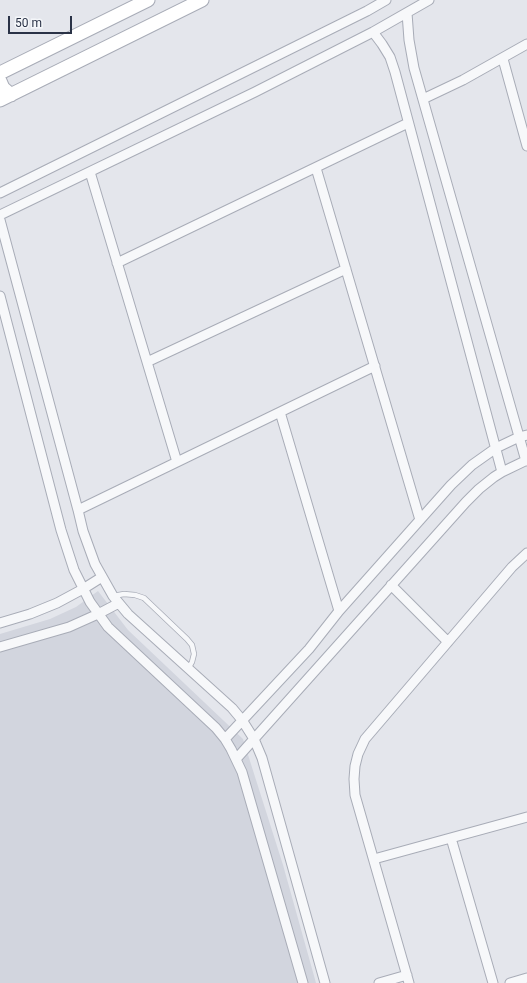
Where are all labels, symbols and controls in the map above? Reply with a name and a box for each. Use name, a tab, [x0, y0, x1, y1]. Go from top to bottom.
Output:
scale bar	[10, 8, 74, 34]
text: 50 m	[15, 16, 42, 30]

